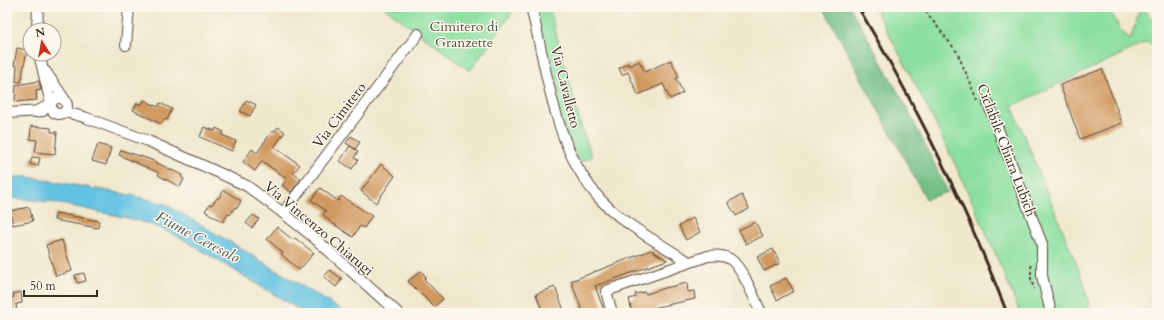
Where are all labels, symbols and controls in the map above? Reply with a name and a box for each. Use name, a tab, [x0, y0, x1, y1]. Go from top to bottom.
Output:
park label: Cimitero di Granzette	[429, 17, 499, 52]
north arrow	[22, 22, 62, 62]
text: N	[34, 24, 47, 41]
street label: Via Cavalletto	[546, 44, 585, 130]
street label: Via Cimitero	[308, 78, 371, 152]
street label: Ciclabile Chiara Lubich	[972, 81, 1041, 220]
street label: Via Vincenzo Chiarugi	[260, 177, 377, 280]
water label: Fiume Ceresolo	[152, 206, 244, 268]
scale bar	[24, 272, 97, 298]
text: 50 m	[30, 278, 57, 294]

